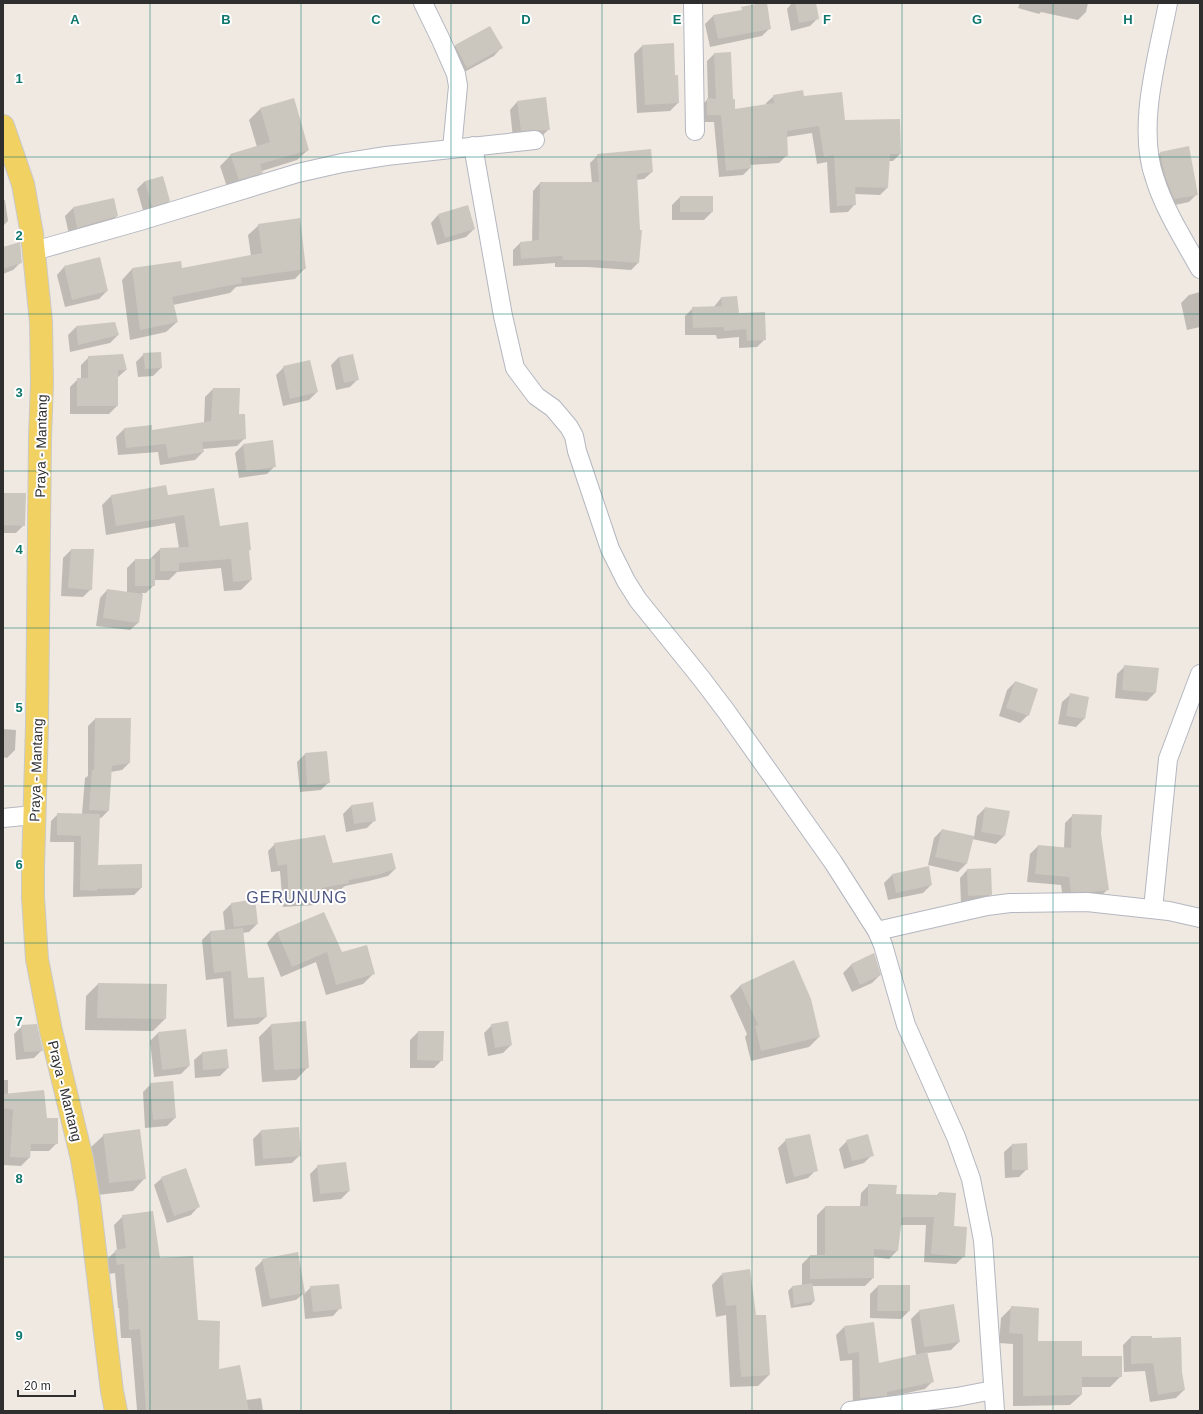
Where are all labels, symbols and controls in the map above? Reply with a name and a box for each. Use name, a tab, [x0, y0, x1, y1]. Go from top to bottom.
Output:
text: A	[70, 12, 80, 27]
text: B	[221, 12, 231, 27]
text: C	[371, 12, 381, 27]
text: D	[521, 12, 531, 27]
text: E	[673, 12, 682, 27]
text: F	[823, 12, 831, 27]
text: G	[972, 12, 982, 27]
text: H	[1123, 12, 1133, 27]
text: 1	[15, 71, 23, 86]
text: 2	[15, 228, 23, 243]
text: 3	[15, 385, 23, 400]
street label: Praya - Mantang	[32, 394, 50, 498]
text: 4	[15, 542, 23, 557]
text: 5	[15, 700, 23, 715]
street label: Praya - Mantang	[26, 718, 46, 822]
text: 6	[15, 857, 23, 872]
district label: GERUNUNG	[246, 889, 348, 906]
text: 7	[15, 1014, 23, 1029]
street label: Praya - Mantang	[45, 1039, 85, 1143]
text: 8	[15, 1171, 23, 1186]
text: 9	[15, 1328, 23, 1343]
scale bar	[18, 1372, 75, 1398]
text: 20 m	[24, 1379, 51, 1393]

